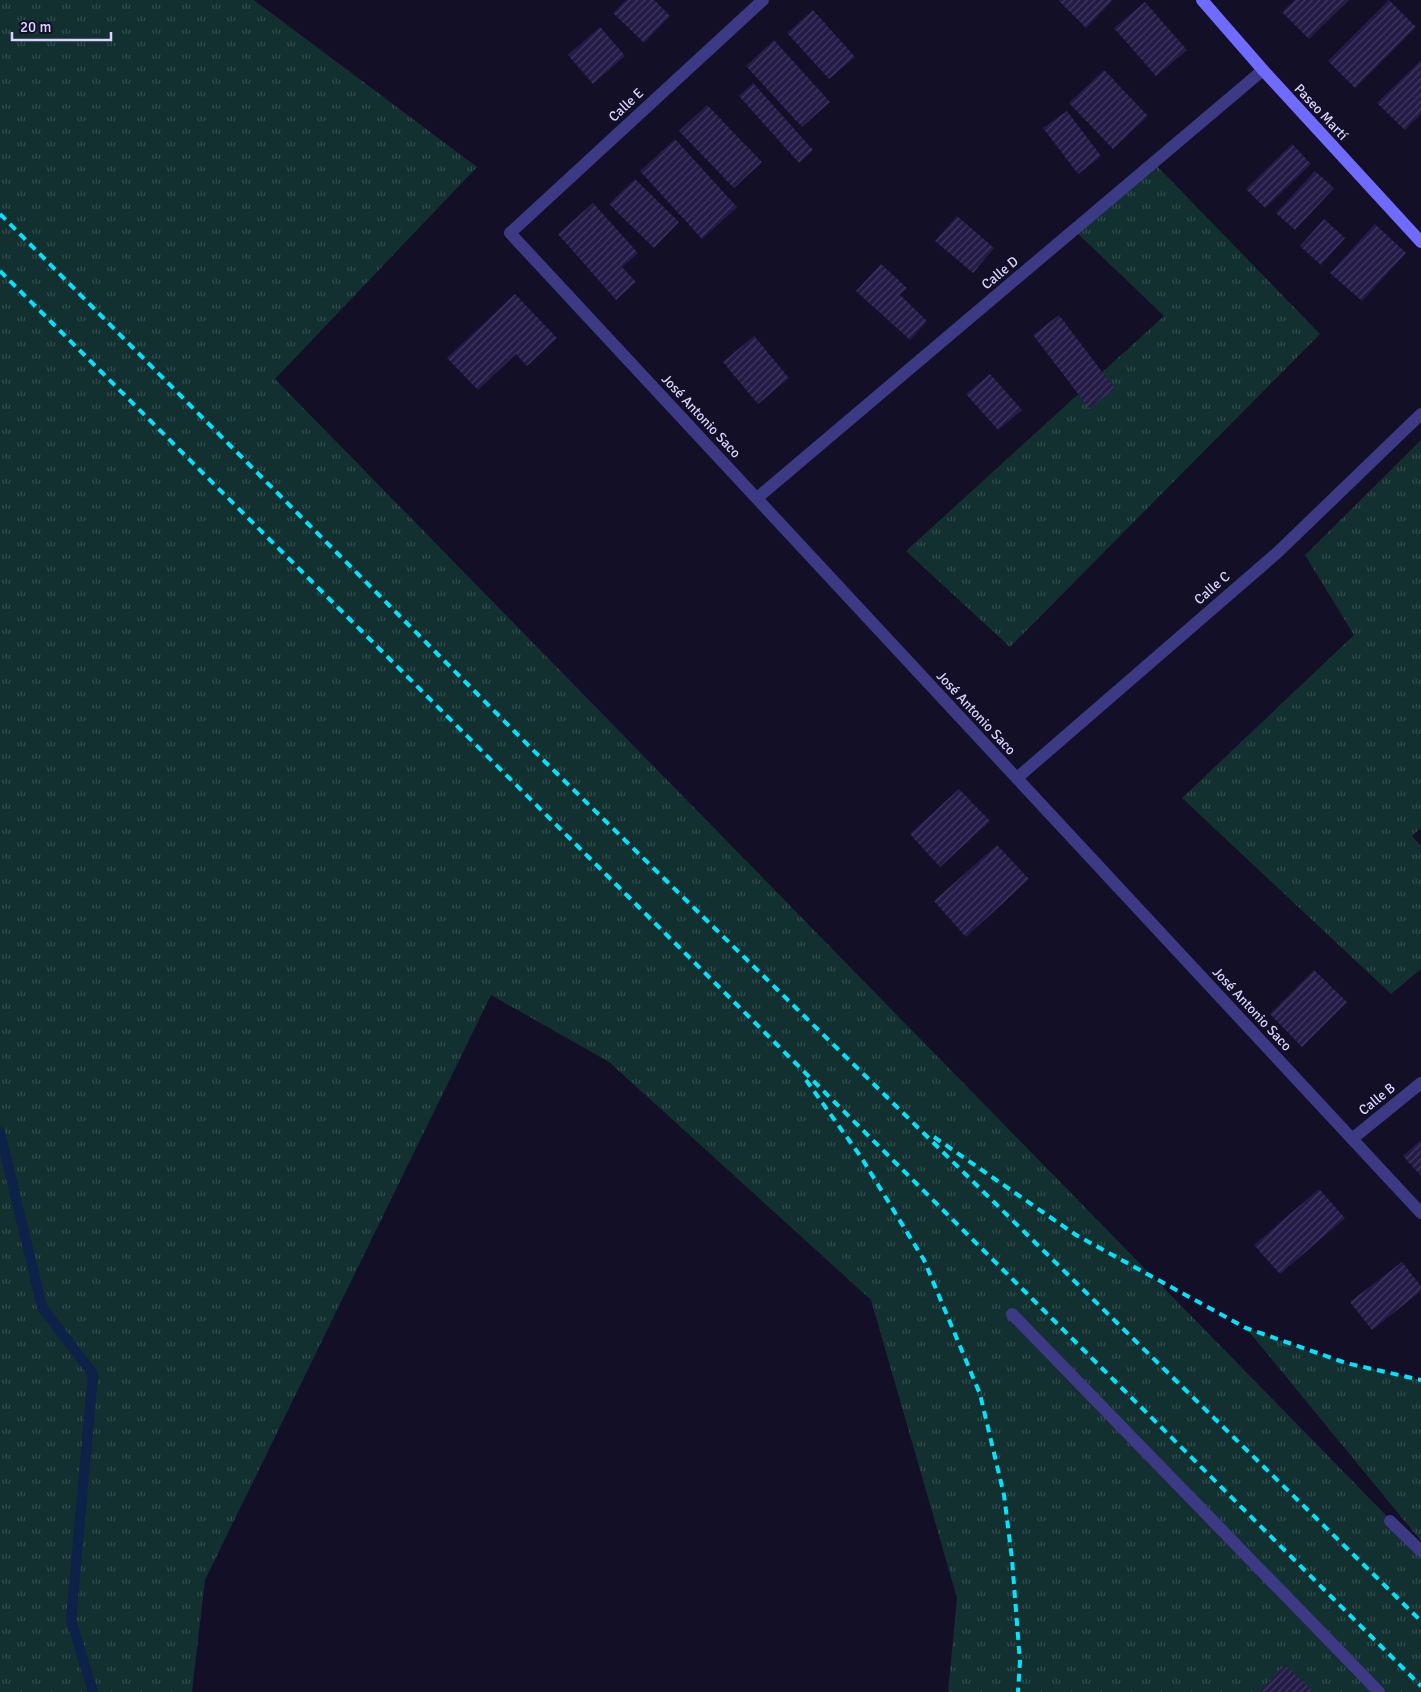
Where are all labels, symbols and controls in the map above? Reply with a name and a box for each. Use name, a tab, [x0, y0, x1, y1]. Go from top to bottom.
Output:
scale bar	[12, 10, 111, 42]
text: 20 m	[20, 18, 51, 36]
street label: Paseo Martí	[1291, 80, 1352, 144]
street label: Calle E	[605, 85, 647, 125]
street label: Calle D	[978, 253, 1022, 293]
street label: José Antonio Saco	[658, 371, 744, 461]
street label: Calle C	[1191, 568, 1233, 608]
street label: José Antonio Saco	[933, 668, 1019, 758]
street label: José Antonio Saco	[1209, 964, 1295, 1054]
street label: Calle B	[1355, 1079, 1399, 1119]

